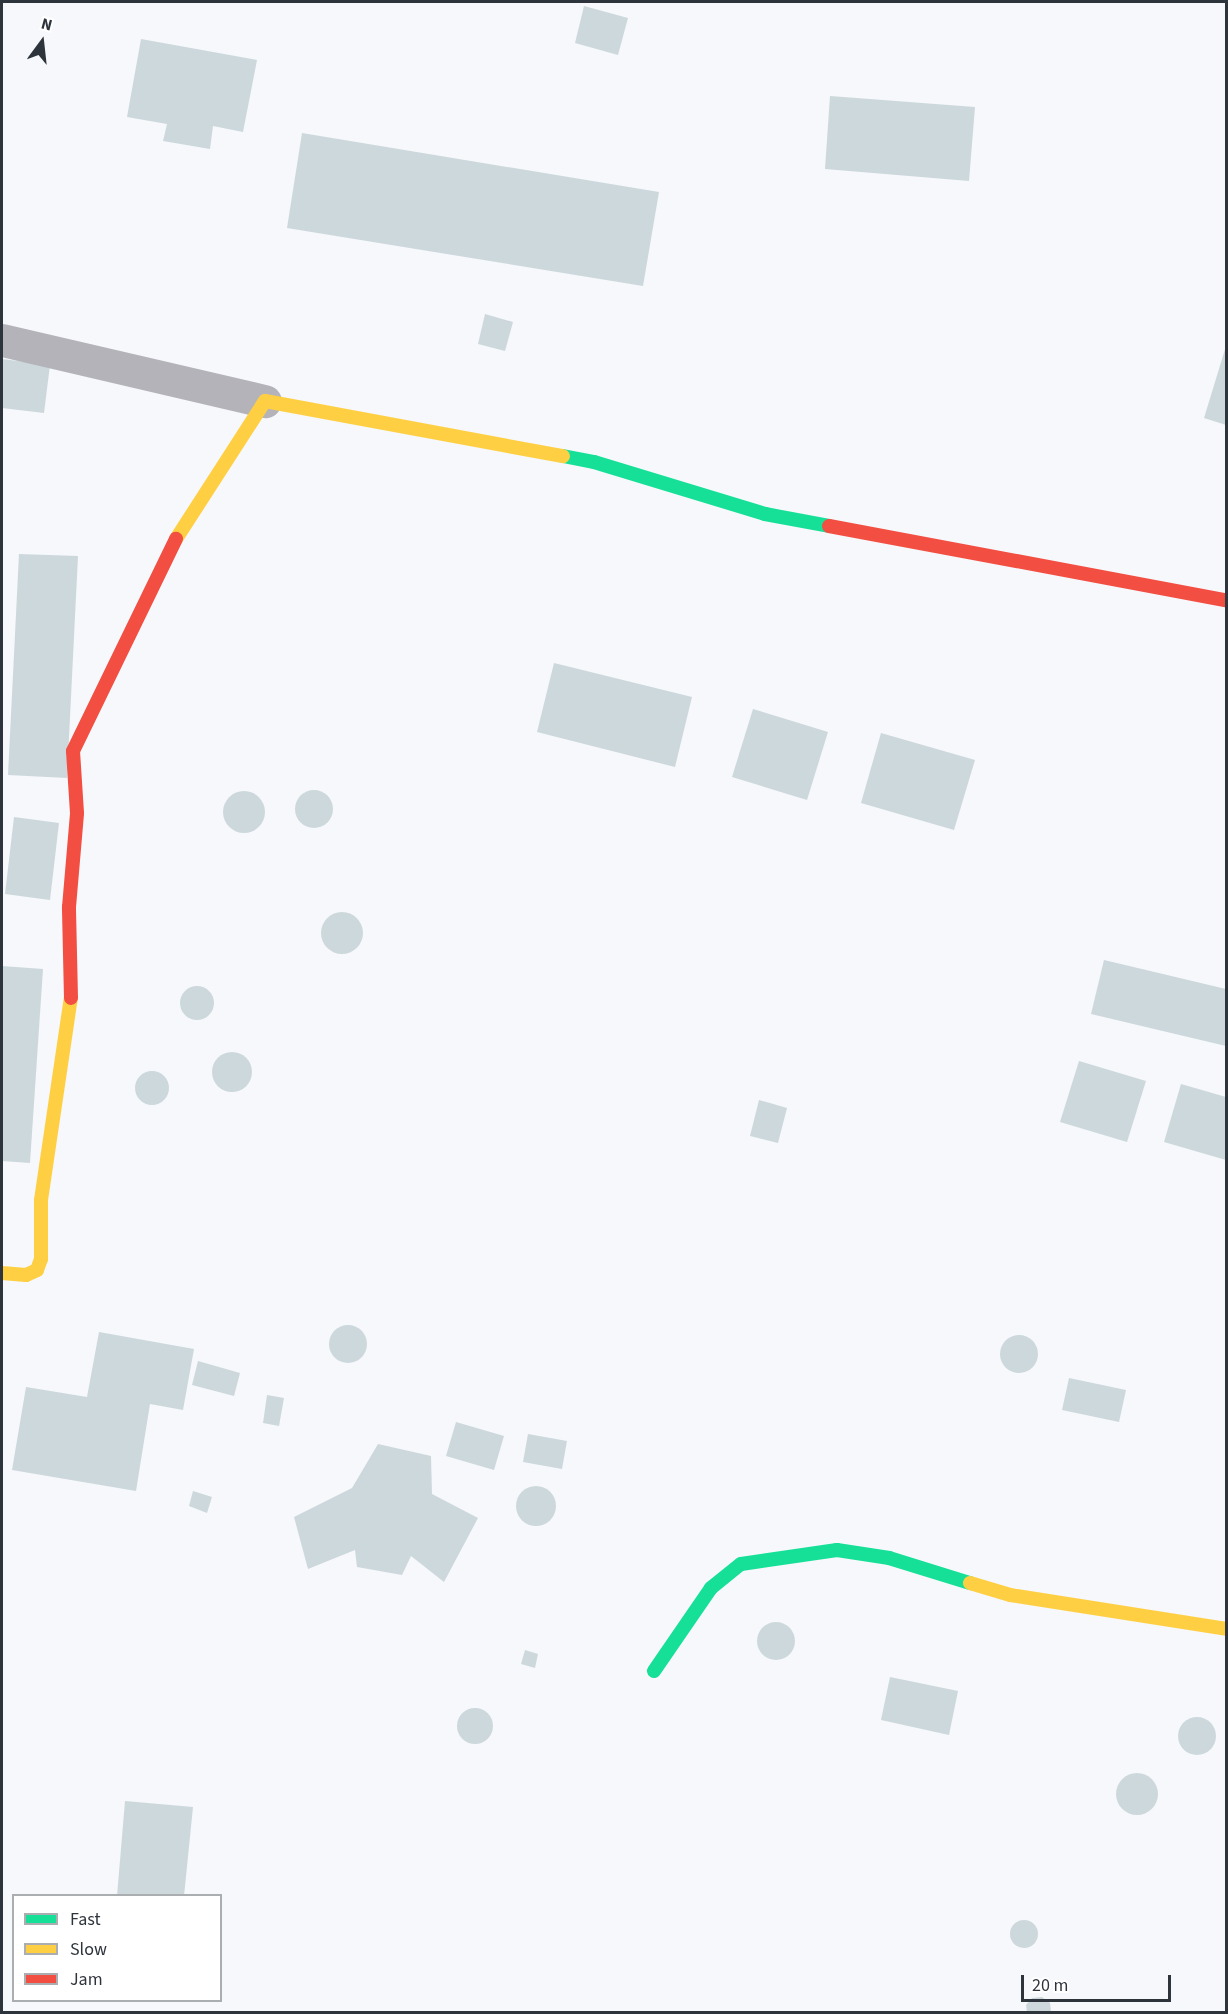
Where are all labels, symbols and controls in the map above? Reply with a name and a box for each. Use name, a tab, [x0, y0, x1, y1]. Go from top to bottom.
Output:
north arrow	[12, 12, 72, 72]
text: N	[39, 13, 55, 37]
legend	[12, 1894, 222, 2002]
text: Fast	[70, 1907, 101, 1932]
text: Slow	[70, 1937, 107, 1962]
scale bar	[1024, 1963, 1174, 2001]
text: Jam	[70, 1967, 103, 1992]
text: 20 m	[1032, 1973, 1068, 1998]

